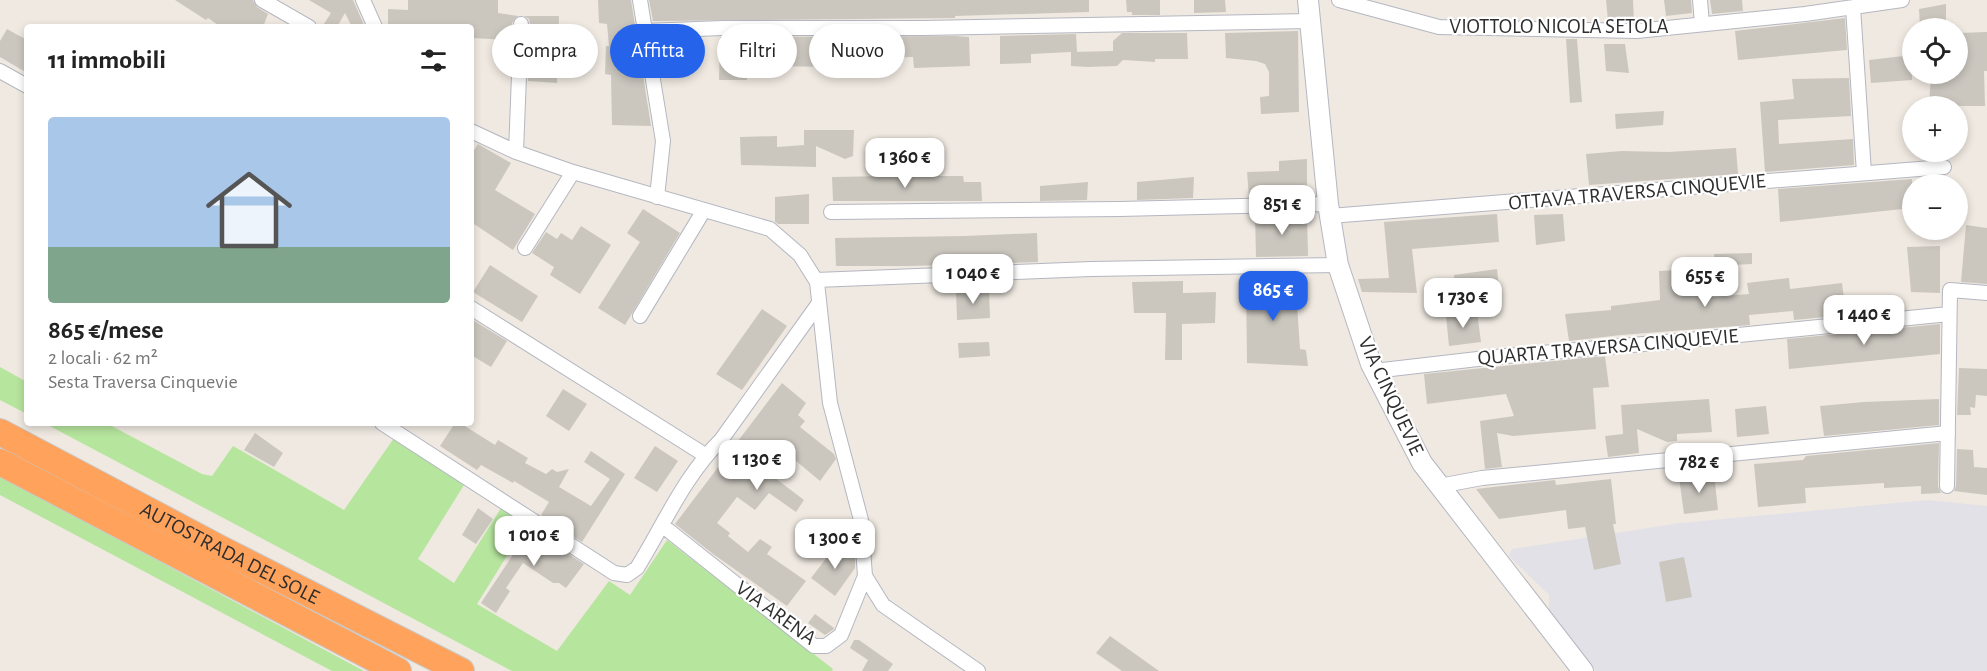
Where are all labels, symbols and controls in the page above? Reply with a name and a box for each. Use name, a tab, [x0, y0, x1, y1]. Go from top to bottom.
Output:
street label: VIOTTOLO NICOLA SETOLA	[1449, 16, 1669, 37]
map controls	[1902, 18, 1968, 240]
button: locate	[1902, 18, 1968, 84]
chip: Compra	[492, 24, 598, 78]
chip: Affitta	[610, 24, 705, 78]
chip: Filtri	[717, 24, 797, 78]
chip: Nuovo	[809, 24, 905, 78]
icon: filters	[417, 44, 450, 77]
text: 11 immobili	[48, 47, 166, 73]
button: +	[1902, 96, 1968, 162]
pin: 1 360 €	[850, 138, 960, 189]
text: 1 360 €	[879, 147, 931, 167]
icon: home	[195, 156, 303, 264]
street label: OTTAVA TRAVERSA CINQUEVIE	[1507, 170, 1767, 214]
button: −	[1902, 174, 1968, 240]
pin: 851 €	[1240, 185, 1324, 236]
text: 851 €	[1263, 194, 1301, 214]
pin: 1 040 €	[918, 254, 1028, 305]
pin: 655 €	[1663, 257, 1747, 308]
text: 1 040 €	[946, 263, 1000, 283]
text: 655 €	[1685, 266, 1725, 286]
pin: 865 €	[1231, 271, 1315, 322]
pin: 1 730 €	[1408, 278, 1518, 329]
text: 865 €	[1253, 280, 1293, 300]
text: 1 730 €	[1438, 287, 1488, 307]
pin: 1 440 €	[1809, 295, 1919, 346]
text: 1 440 €	[1837, 304, 1891, 324]
text: 865 €/mese	[48, 317, 164, 343]
street label: QUARTA TRAVERSA CINQUEVIE	[1477, 325, 1739, 369]
street label: VIA CINQUEVIE	[1354, 334, 1428, 458]
text: 2 locali · 62 m²	[48, 348, 158, 368]
text: Sesta Traversa Cinquevie	[48, 372, 238, 392]
pin: 1 130 €	[702, 440, 812, 491]
pin: 782 €	[1657, 443, 1741, 494]
text: 1 130 €	[733, 449, 781, 469]
text: 782 €	[1679, 452, 1719, 472]
street label: AUTOSTRADA DEL SOLE	[137, 498, 323, 608]
pin: 1 010 €	[479, 516, 589, 567]
pin: 1 300 €	[780, 519, 890, 570]
text: 1 010 €	[509, 525, 559, 545]
text: 1 300 €	[809, 528, 861, 548]
street label: VIA ARENA	[732, 577, 820, 649]

